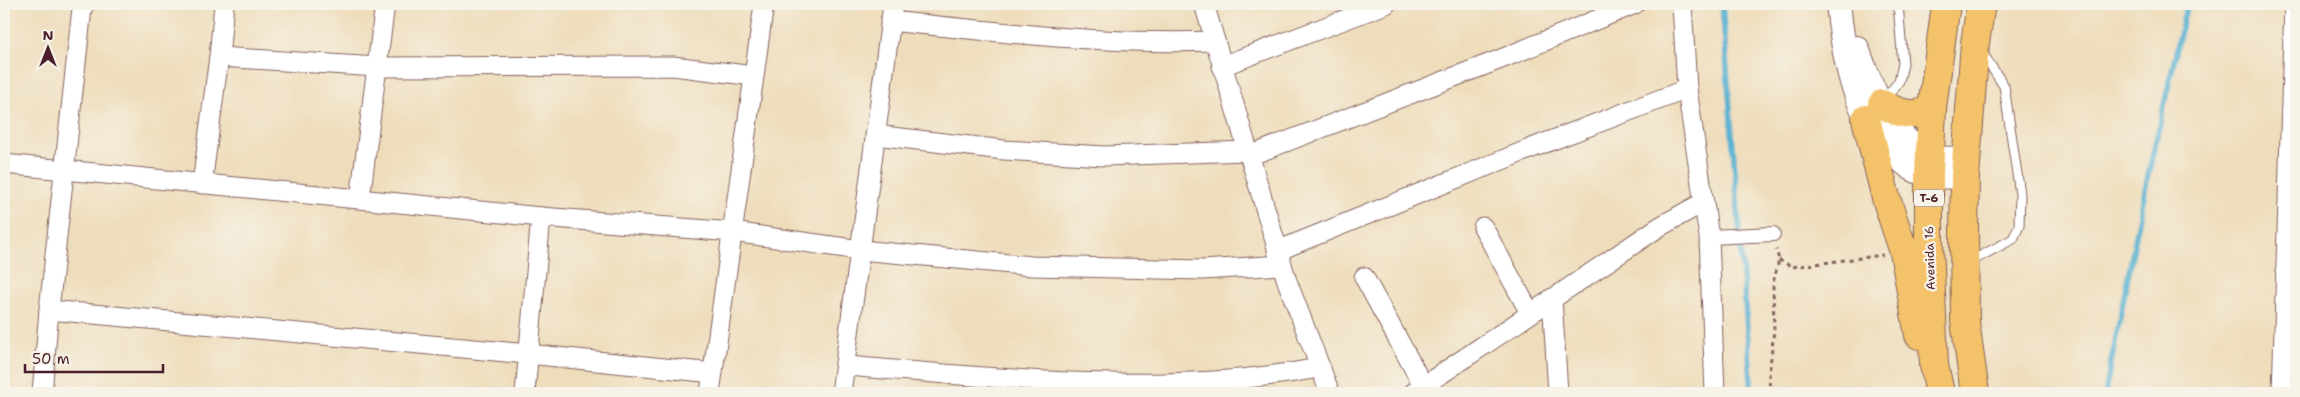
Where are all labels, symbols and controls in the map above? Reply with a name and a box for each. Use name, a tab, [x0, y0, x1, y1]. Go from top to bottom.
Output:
north arrow	[22, 22, 72, 72]
text: N	[42, 26, 54, 44]
road number: T-6	[1914, 190, 1944, 207]
street label: Avenida 16	[1921, 226, 1939, 290]
scale bar	[25, 342, 162, 374]
text: 50 m	[32, 349, 70, 369]

